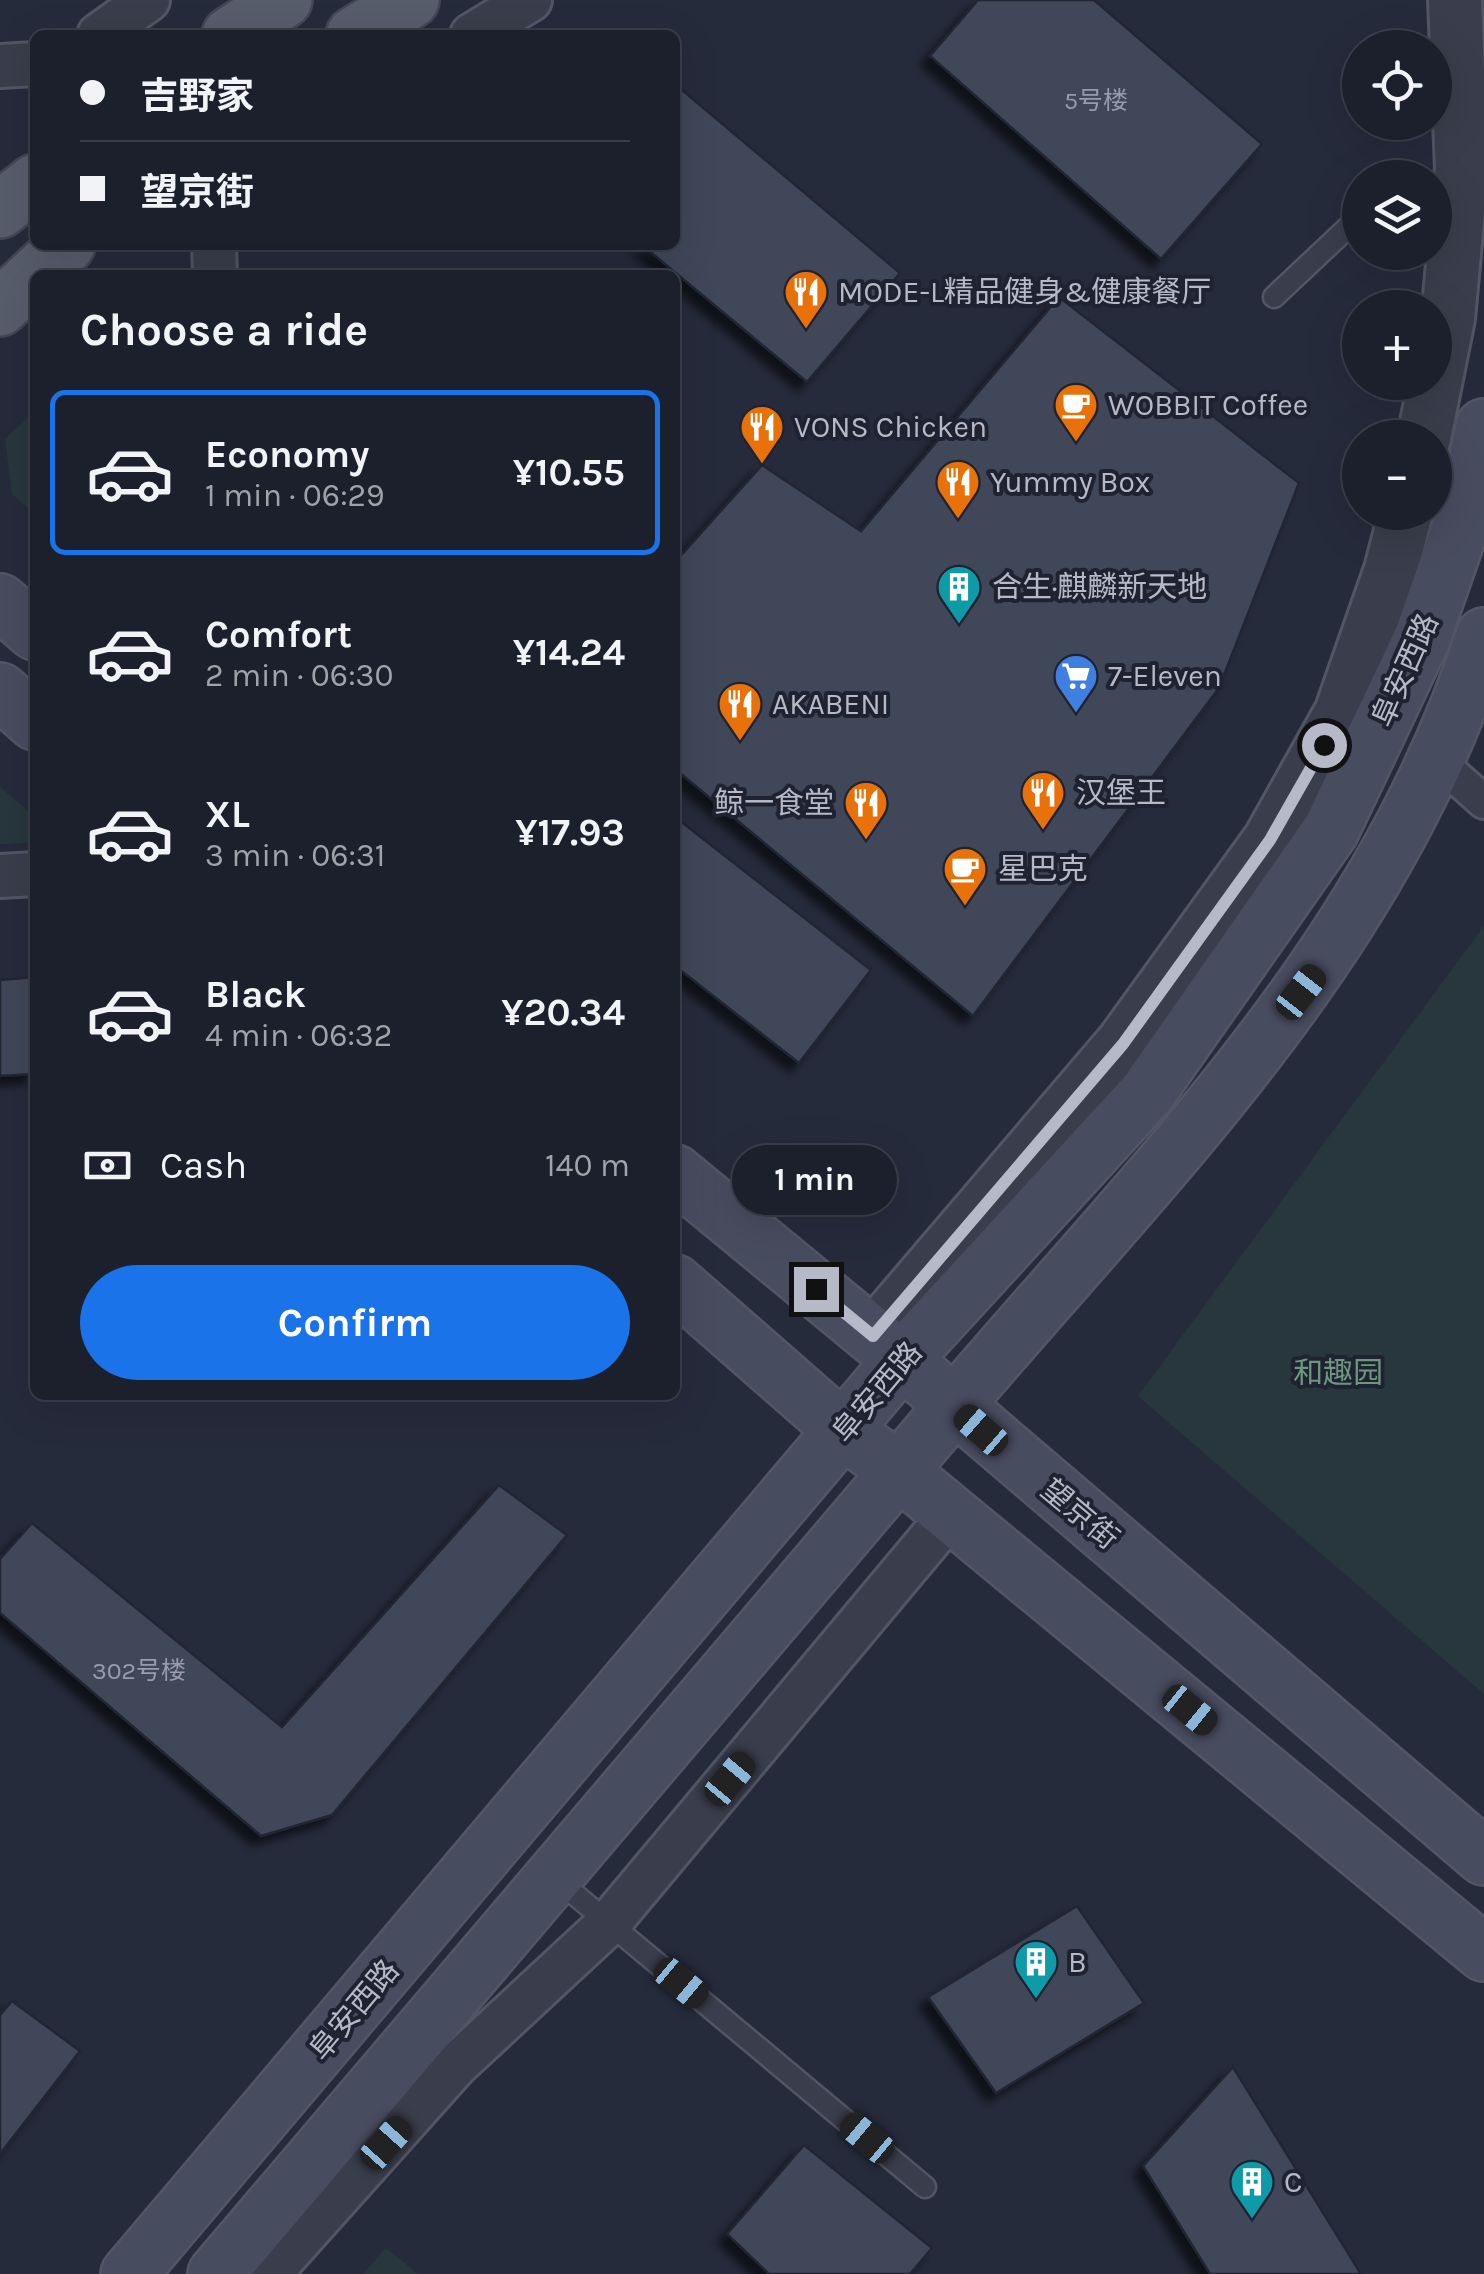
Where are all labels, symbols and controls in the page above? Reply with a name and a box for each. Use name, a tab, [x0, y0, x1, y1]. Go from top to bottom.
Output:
map controls	[1342, 30, 1452, 530]
button: locate	[1342, 30, 1452, 140]
text: 吉野家	[140, 74, 254, 119]
house number: 5号楼	[1064, 86, 1128, 115]
button: layers	[1342, 160, 1452, 270]
text: 望京街	[140, 170, 254, 215]
restaurant icon: MODE-L精品健身&健康餐厅	[783, 269, 829, 330]
place label: MODE-L精品健身&健康餐厅	[838, 274, 1211, 310]
button: +	[1342, 290, 1452, 400]
text: Choose a ride	[80, 304, 368, 356]
cafe icon: WOBBIT Coffee	[1053, 382, 1099, 443]
place label: WOBBIT Coffee	[1108, 387, 1308, 423]
restaurant icon: VONS Chicken	[739, 404, 785, 465]
place label: VONS Chicken	[794, 409, 987, 445]
button: −	[1342, 420, 1452, 530]
icon: car	[85, 428, 175, 518]
text: Economy	[205, 432, 369, 477]
text: ¥10.55	[513, 450, 625, 495]
restaurant icon: Yummy Box	[935, 459, 981, 520]
place label: Yummy Box	[990, 464, 1150, 500]
text: 1 min · 06:29	[205, 477, 385, 514]
building icon: 合生·麒麟新天地	[936, 564, 982, 625]
place label: 合生·麒麟新天地	[992, 569, 1207, 605]
icon: car	[85, 608, 175, 698]
street label: 阜安西路	[1364, 608, 1446, 732]
text: Comfort	[205, 612, 352, 657]
text: ¥14.24	[513, 630, 625, 675]
supermarket icon: 7-Eleven	[1053, 653, 1099, 714]
text: 2 min · 06:30	[205, 657, 393, 694]
place label: 7-Eleven	[1108, 658, 1222, 694]
restaurant icon: AKABENI	[717, 681, 763, 742]
place label: AKABENI	[772, 686, 889, 722]
route start	[1302, 723, 1347, 768]
restaurant icon: 汉堡王	[1020, 770, 1066, 831]
place label: 汉堡王	[1076, 775, 1166, 811]
restaurant icon: 鲸一食堂	[843, 780, 889, 841]
place label: 鲸一食堂	[714, 785, 834, 821]
icon: car	[85, 788, 175, 878]
text: XL	[205, 792, 250, 837]
text: ¥17.93	[515, 810, 625, 855]
text: 3 min · 06:31	[205, 837, 385, 874]
cafe icon: 星巴克	[942, 846, 988, 907]
place label: 星巴克	[998, 851, 1088, 887]
car	[1271, 959, 1331, 1025]
icon: car	[85, 968, 175, 1058]
text: Black	[205, 972, 306, 1017]
text: ¥20.34	[501, 990, 625, 1035]
text: 4 min · 06:32	[205, 1017, 392, 1054]
icon: cash	[80, 1138, 135, 1193]
text: Cash	[160, 1143, 247, 1188]
callout: 1 min	[734, 1144, 898, 1214]
text: 140 m	[545, 1147, 630, 1184]
text: 1 min	[774, 1161, 855, 1198]
button: Confirm	[80, 1265, 630, 1380]
route end	[794, 1267, 839, 1312]
street label: 阜安西路	[825, 1334, 929, 1450]
park label: 和趣园	[1293, 1355, 1383, 1391]
car	[949, 1399, 1013, 1461]
street label: 望京街	[1034, 1471, 1126, 1557]
house number: 302号楼	[92, 1656, 186, 1685]
car	[1157, 1679, 1223, 1741]
car	[699, 1746, 761, 1812]
building icon: B	[1013, 1939, 1059, 2000]
place label: B	[1068, 1944, 1087, 1980]
street label: 阜安西路	[302, 1952, 406, 2068]
car	[648, 1952, 714, 2014]
car	[834, 2107, 900, 2169]
car	[355, 2111, 417, 2175]
building icon: C	[1229, 2159, 1275, 2220]
place label: C	[1284, 2164, 1302, 2200]

